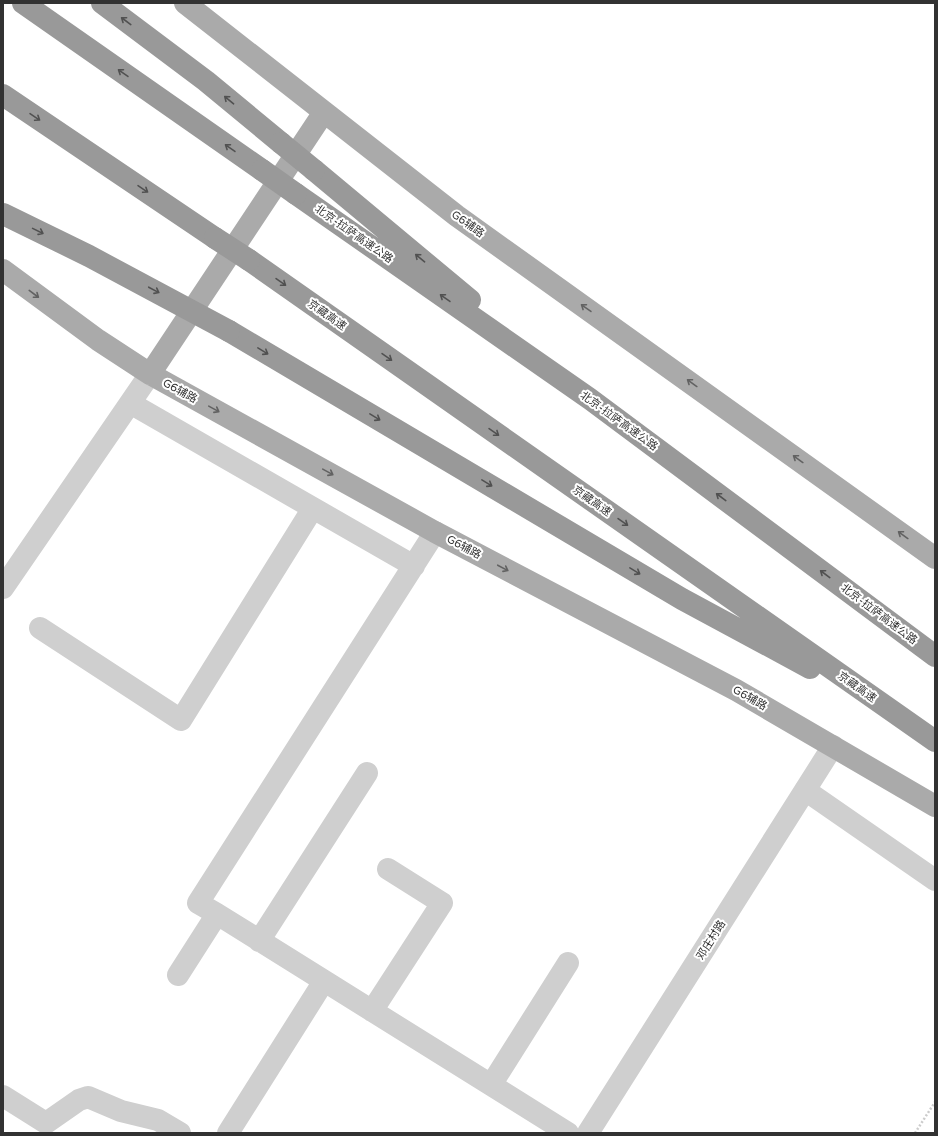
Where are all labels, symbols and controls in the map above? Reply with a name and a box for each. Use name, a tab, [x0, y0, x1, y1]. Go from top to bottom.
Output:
one-way arrow	[121, 17, 132, 25]
one-way arrow	[118, 69, 129, 77]
one-way arrow	[224, 96, 235, 105]
one-way arrow	[30, 113, 41, 121]
one-way arrow	[225, 144, 236, 152]
one-way arrow	[137, 185, 148, 193]
street label: 北京-拉萨高速公路	[312, 202, 396, 266]
street label: G6辅路	[449, 208, 487, 240]
one-way arrow	[32, 228, 44, 235]
one-way arrow	[414, 253, 425, 262]
one-way arrow	[275, 278, 286, 286]
one-way arrow	[147, 287, 159, 295]
one-way arrow	[29, 290, 40, 298]
one-way arrow	[440, 294, 451, 302]
street label: 京藏高速	[305, 297, 349, 333]
one-way arrow	[581, 304, 592, 312]
one-way arrow	[257, 347, 269, 355]
one-way arrow	[382, 353, 393, 361]
street label: G6辅路	[161, 376, 199, 406]
one-way arrow	[687, 379, 698, 388]
street label: 北京-拉萨高速公路	[578, 389, 660, 453]
one-way arrow	[208, 406, 220, 414]
one-way arrow	[369, 414, 381, 422]
one-way arrow	[488, 428, 499, 436]
one-way arrow	[792, 455, 803, 463]
one-way arrow	[322, 469, 334, 477]
one-way arrow	[481, 480, 493, 488]
street label: 京藏高速	[570, 483, 614, 519]
one-way arrow	[716, 492, 727, 501]
one-way arrow	[618, 518, 629, 526]
one-way arrow	[898, 531, 909, 539]
street label: G6辅路	[445, 533, 483, 561]
one-way arrow	[497, 565, 509, 572]
one-way arrow	[629, 568, 641, 576]
one-way arrow	[820, 570, 831, 578]
street label: 北京-拉萨高速公路	[838, 581, 920, 647]
street label: 京藏高速	[835, 669, 879, 705]
street label: G6辅路	[731, 683, 769, 713]
street label: 邓庄村路	[694, 918, 728, 962]

